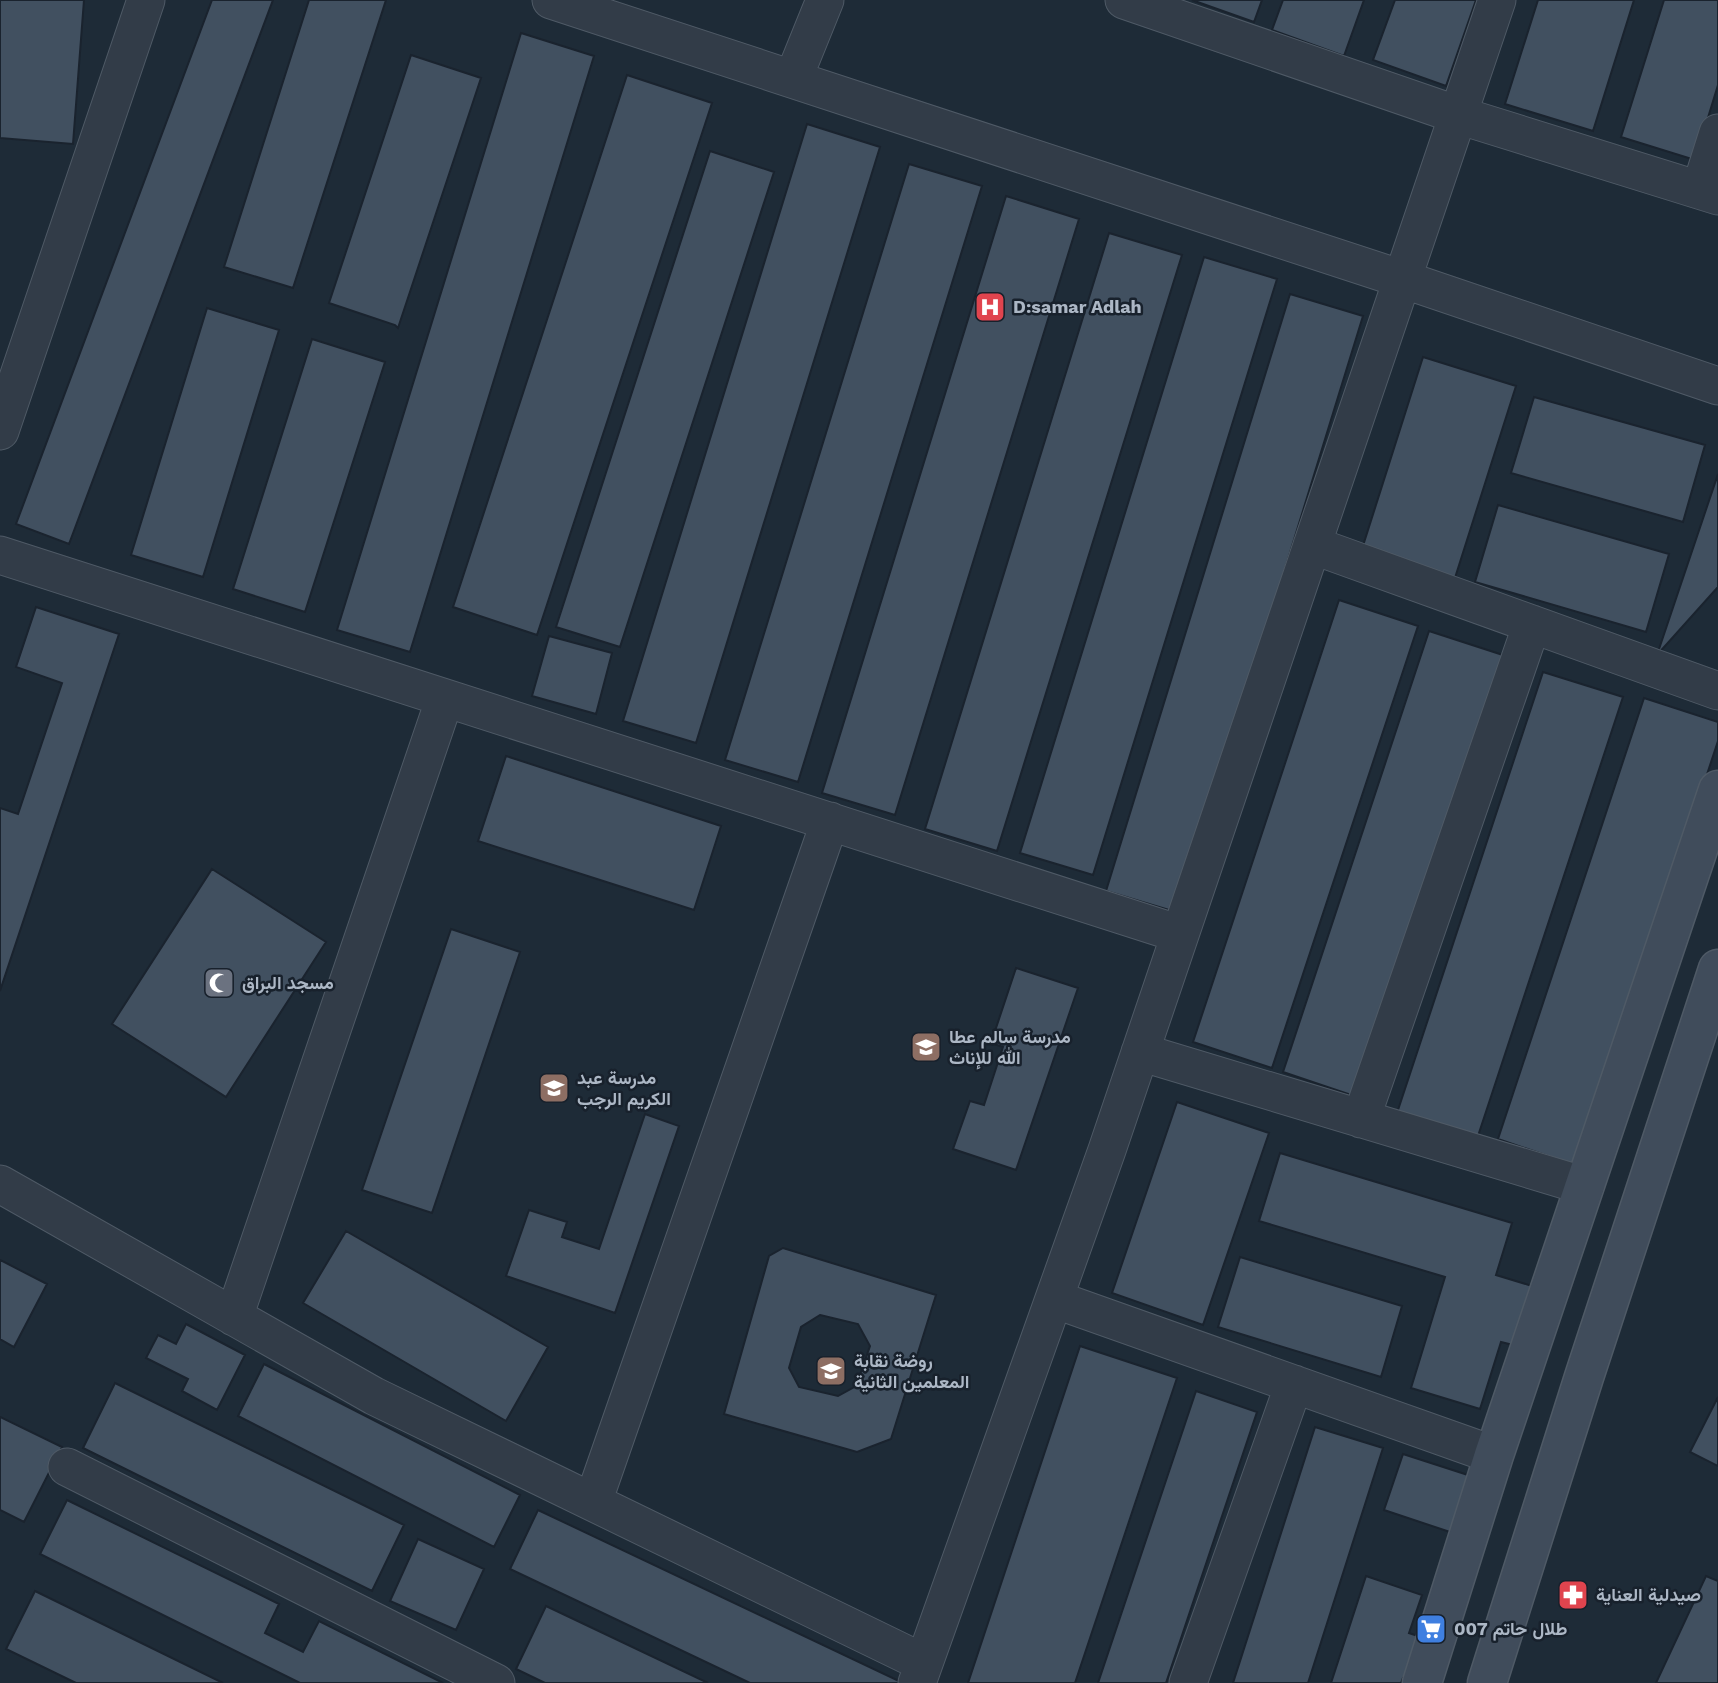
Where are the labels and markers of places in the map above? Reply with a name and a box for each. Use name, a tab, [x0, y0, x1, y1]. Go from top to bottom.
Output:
hospital icon: D:samar Adlah	[973, 290, 1007, 324]
place label: D:samar Adlah	[1013, 296, 1142, 317]
mosque icon: مسجد البراق	[202, 966, 236, 1000]
place label: مسجد البراق	[242, 972, 334, 994]
place label: مدرسة سالم عطا الله للإناث	[949, 1026, 1071, 1070]
school or university icon: مدرسة سالم عطا الله للإناث	[909, 1030, 943, 1064]
place label: مدرسة عبد الكريم الرجب	[577, 1067, 671, 1111]
school or university icon: مدرسة عبد الكريم الرجب	[537, 1071, 571, 1105]
place label: روضة نقابة المعلمين الثانية	[854, 1350, 970, 1393]
school or university icon: روضة نقابة المعلمين الثانية	[814, 1354, 848, 1388]
pharmacy icon: صيدلية العناية	[1556, 1578, 1590, 1612]
place label: صيدلية العناية	[1596, 1584, 1701, 1606]
supermarket icon: طلال حاتم 007	[1414, 1612, 1448, 1646]
place label: طلال حاتم 007	[1454, 1618, 1567, 1641]

